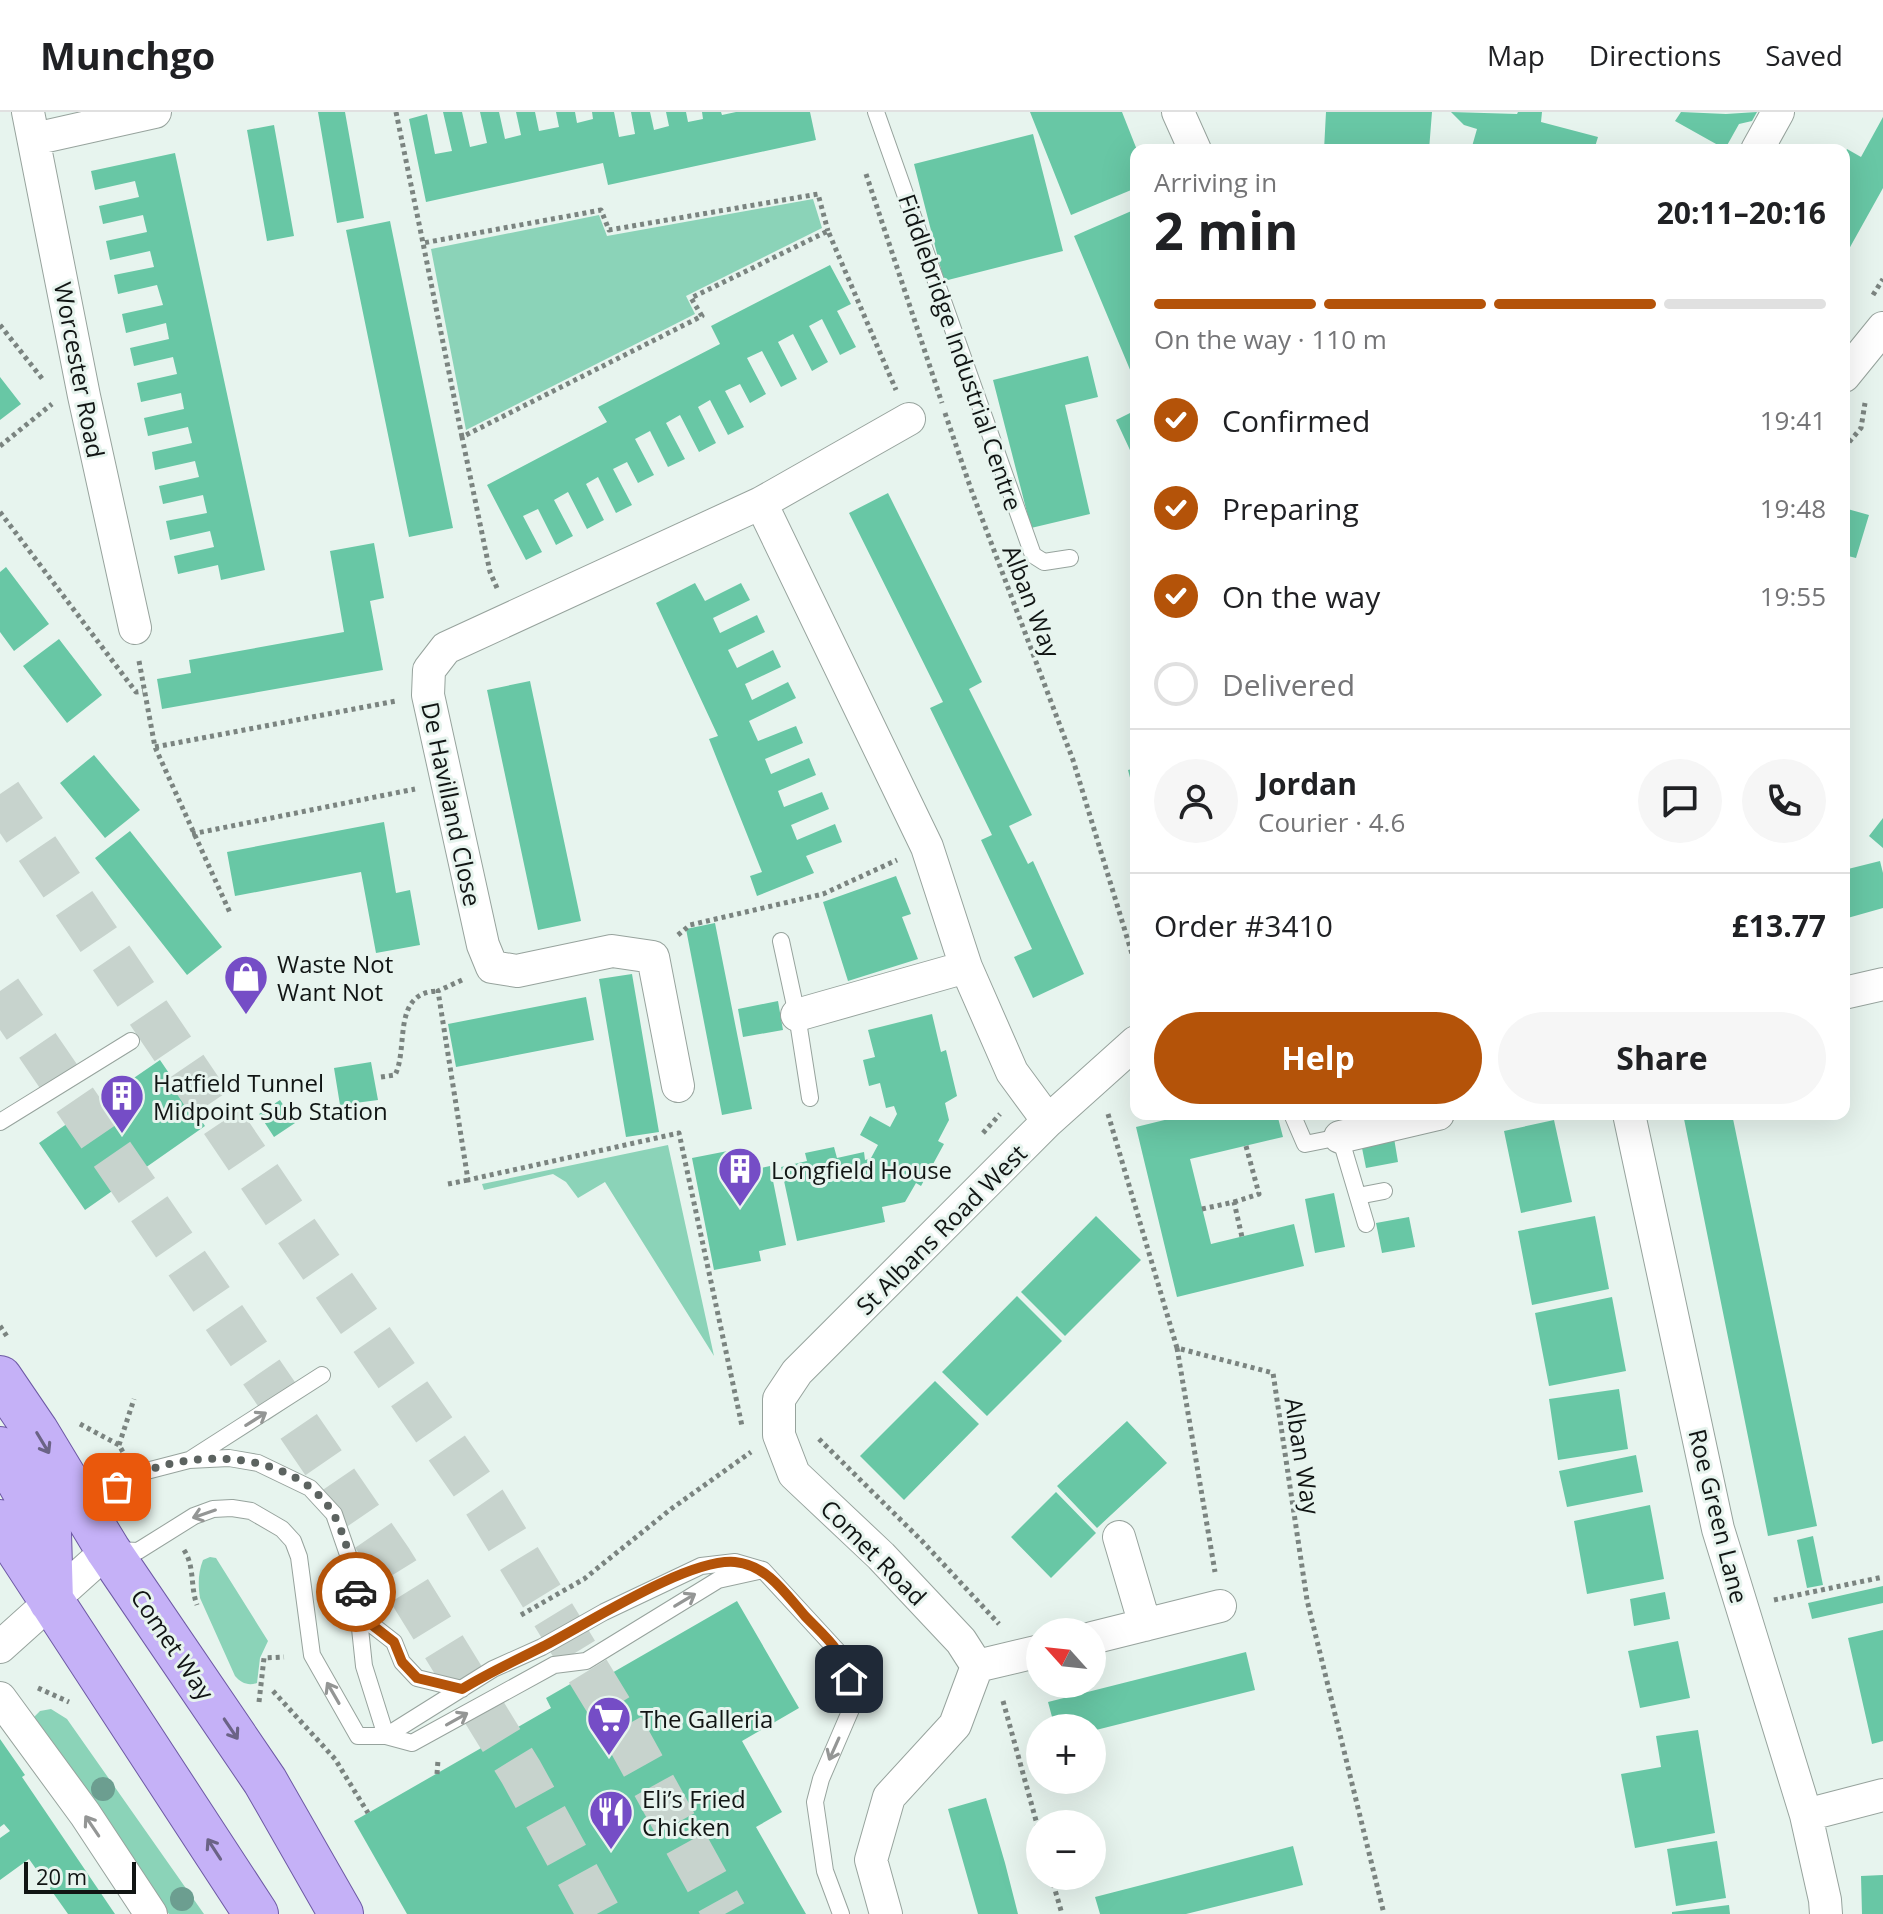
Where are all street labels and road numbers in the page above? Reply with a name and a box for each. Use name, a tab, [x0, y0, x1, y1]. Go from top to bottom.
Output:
street label: Fiddlebridge Industrial Centre	[891, 189, 1031, 515]
street label: Worcester Road	[47, 279, 113, 461]
street label: Alban Way	[995, 540, 1069, 663]
street label: De Havilland Close	[414, 699, 490, 909]
street label: St Albans Road West	[848, 1136, 1034, 1322]
street label: Alban Way	[1277, 1395, 1329, 1518]
street label: Roe Green Lane	[1681, 1426, 1757, 1606]
street label: Comet Road	[814, 1492, 934, 1612]
street label: Comet Way	[124, 1582, 223, 1707]

